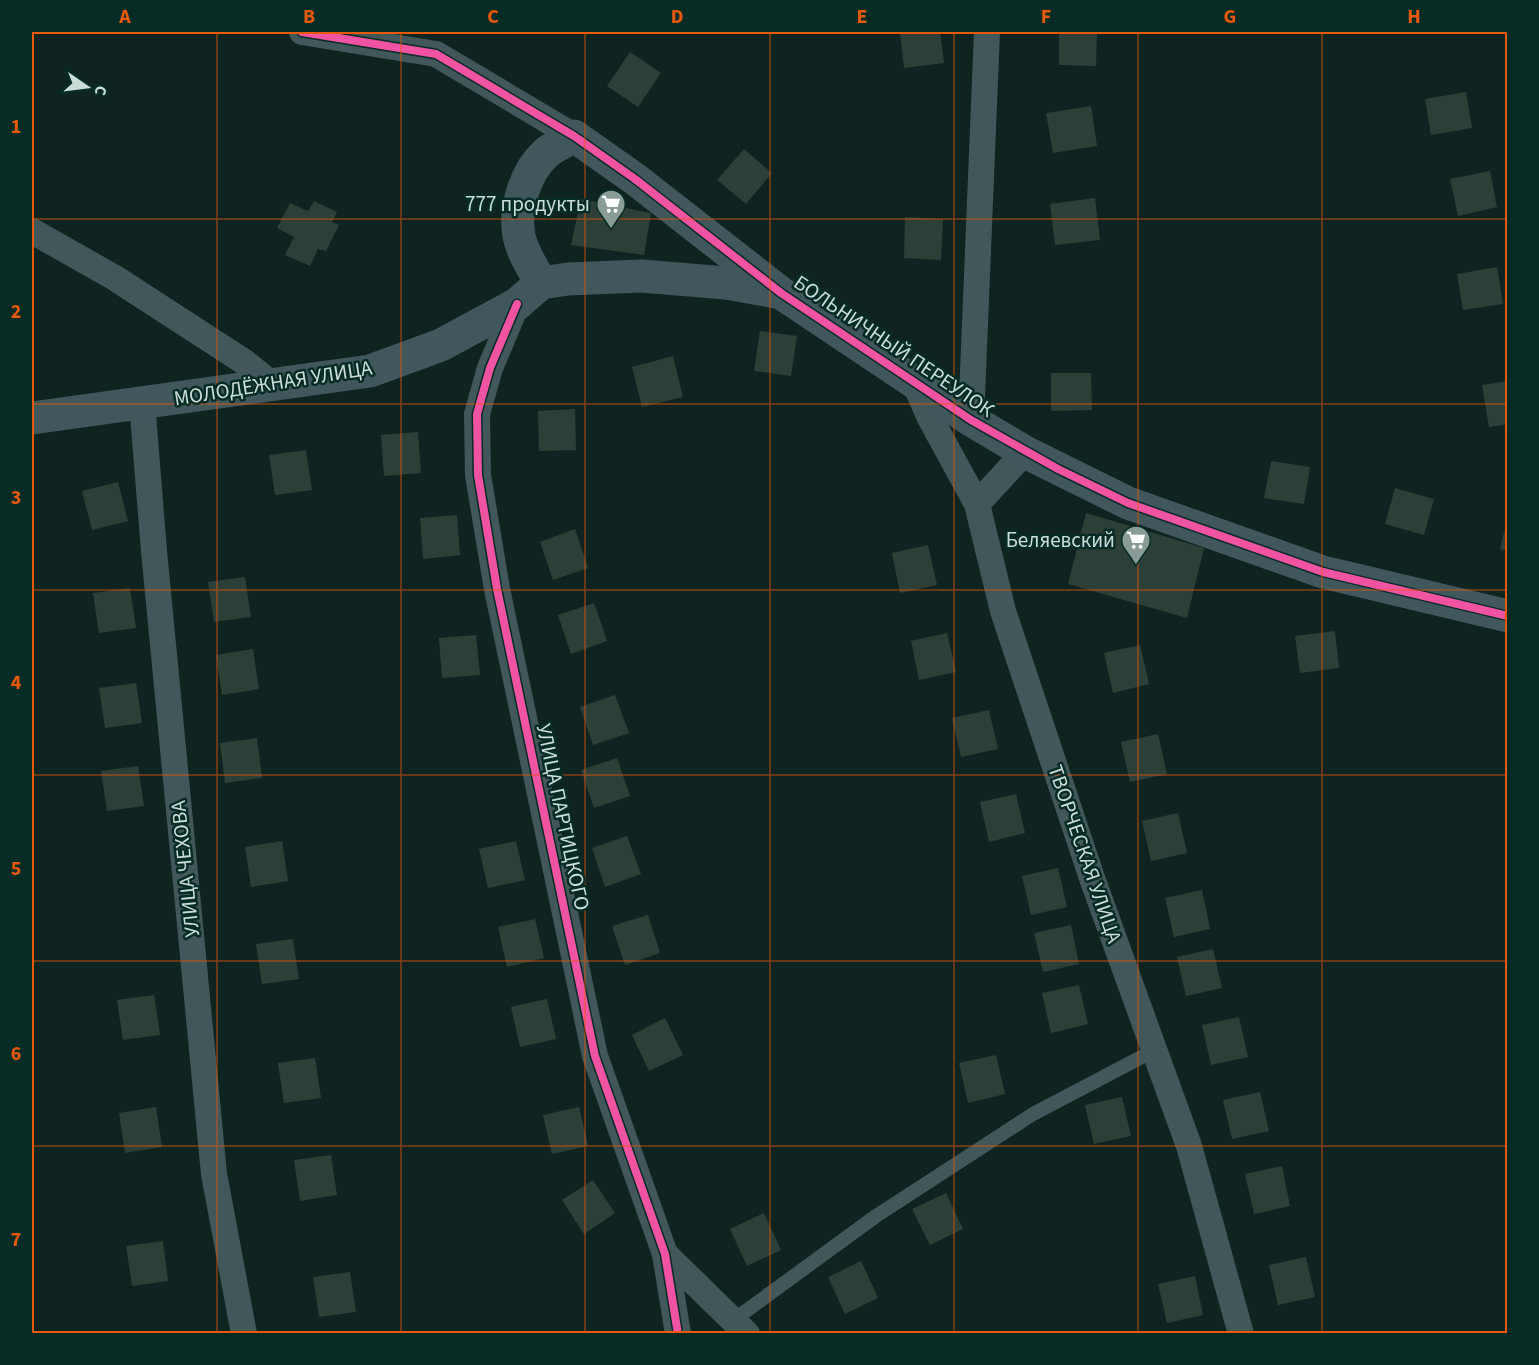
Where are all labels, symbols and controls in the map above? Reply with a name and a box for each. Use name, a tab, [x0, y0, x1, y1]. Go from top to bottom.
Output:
text: A	[118, 3, 131, 31]
text: B	[303, 3, 315, 31]
text: C	[487, 3, 499, 31]
text: D	[671, 3, 683, 31]
text: E	[857, 3, 867, 31]
text: F	[1041, 3, 1051, 31]
text: G	[1224, 3, 1236, 31]
text: H	[1407, 3, 1421, 31]
north arrow	[57, 57, 117, 117]
text: С	[89, 83, 112, 98]
text: 1	[11, 113, 21, 141]
supermarket icon: 777 продукты	[595, 188, 627, 230]
place label: 777 продукты	[465, 189, 590, 219]
street label: БОЛЬНИЧНЫЙ ПЕРЕУЛОК	[788, 268, 1001, 425]
text: 2	[11, 298, 21, 326]
street label: МОЛОДЁЖНАЯ УЛИЦА	[172, 352, 375, 413]
text: 3	[11, 484, 21, 512]
supermarket icon: Беляевский	[1120, 524, 1152, 566]
place label: Беляевский	[1006, 525, 1115, 555]
text: 4	[11, 669, 22, 697]
street label: УЛИЦА ПАРТИЦКОГО	[529, 721, 597, 913]
street label: ТВОРЧЕСКАЯ УЛИЦА	[1040, 761, 1130, 948]
street label: УЛИЦА ЧЕХОВА	[163, 799, 207, 939]
text: 5	[11, 855, 21, 883]
text: 6	[11, 1040, 21, 1068]
text: 7	[11, 1226, 21, 1254]

